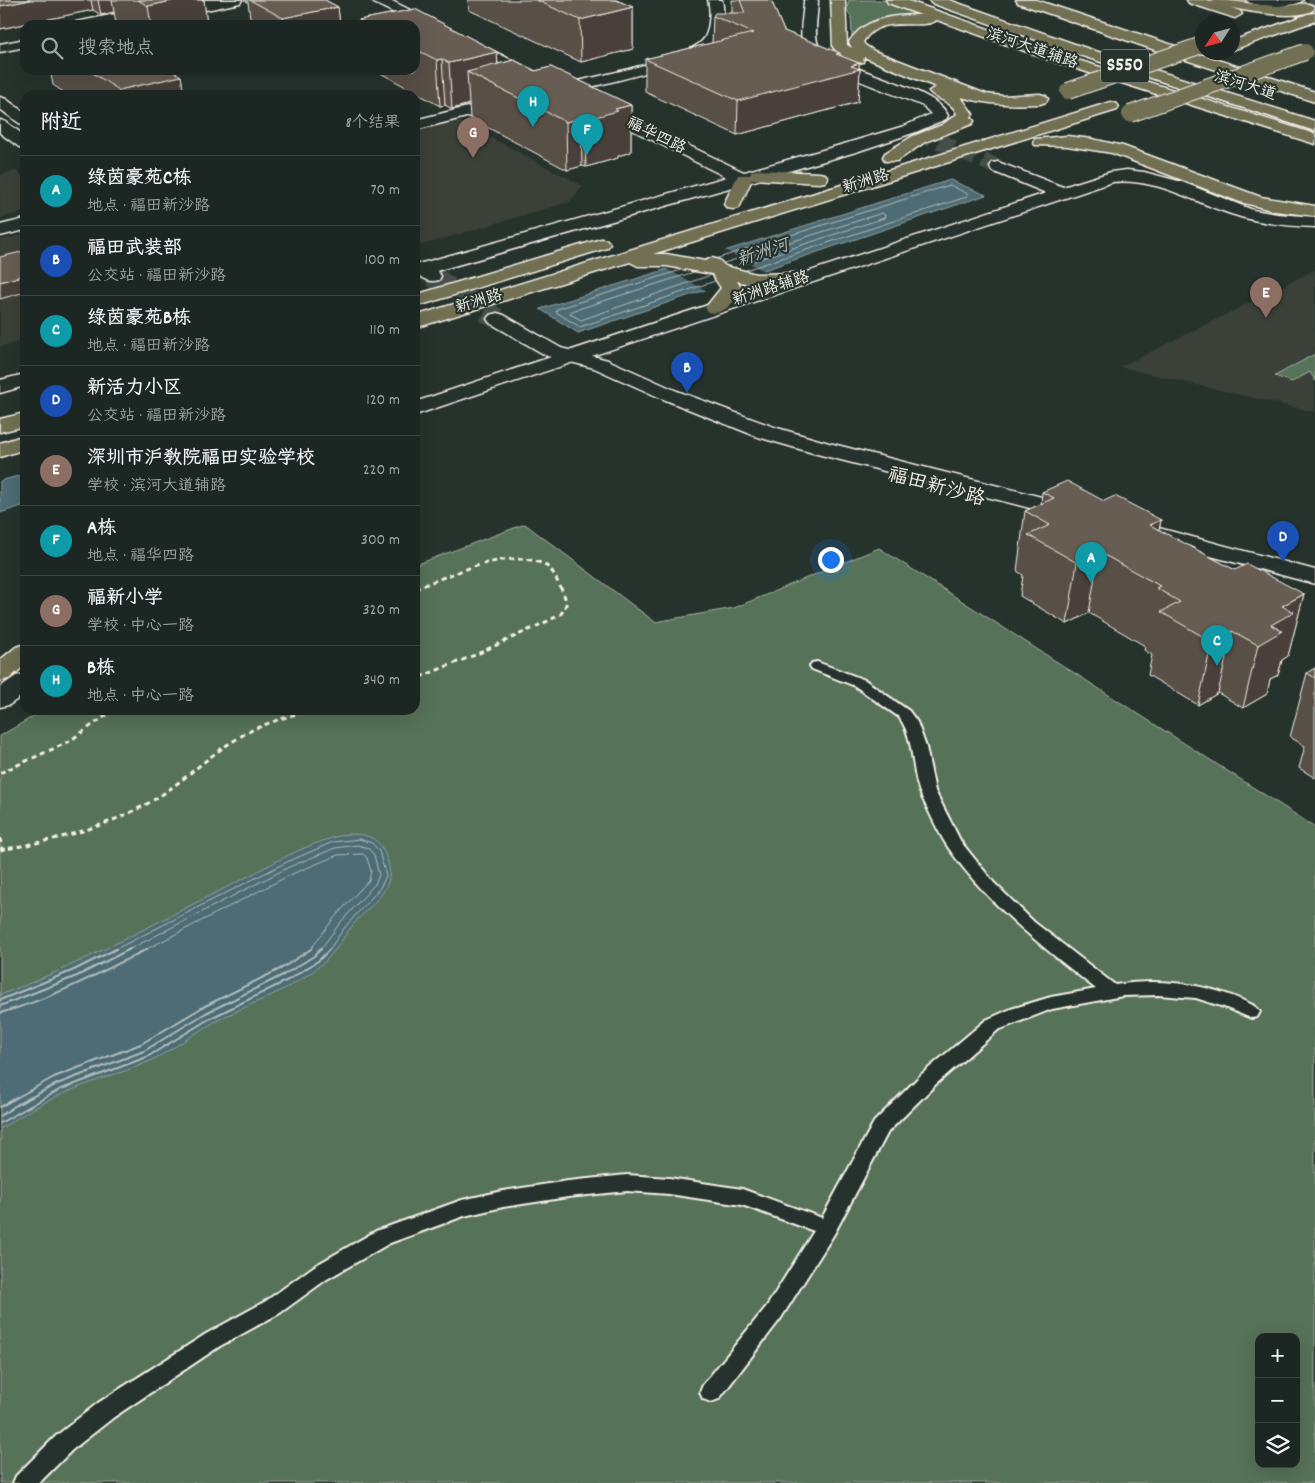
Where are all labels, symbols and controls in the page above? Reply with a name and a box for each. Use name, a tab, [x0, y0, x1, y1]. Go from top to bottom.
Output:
north arrow	[1195, 15, 1240, 60]
search box	[20, 20, 420, 75]
street label: 滨河大道辅路	[983, 22, 1081, 76]
icon: search	[38, 34, 66, 62]
text: 搜索地点	[78, 36, 154, 63]
road number: S550	[1101, 49, 1149, 82]
street label: 滨河大道	[1211, 65, 1279, 107]
pin: H	[517, 86, 549, 127]
text: 附近	[40, 109, 82, 139]
text: 8个结果	[346, 112, 400, 135]
street label: 福华四路	[622, 112, 690, 160]
pin: F	[571, 114, 603, 155]
pin: G	[457, 117, 489, 158]
street label: 新洲路	[840, 164, 892, 200]
text: 绿茵豪苑C栋	[87, 166, 191, 193]
text: A	[52, 179, 60, 202]
text: 70 m	[370, 179, 400, 202]
text: 地点 · 福田新沙路	[87, 195, 210, 218]
water label: 新洲河	[733, 233, 795, 274]
text: 福田武装部	[87, 236, 182, 263]
text: B	[52, 249, 60, 272]
text: 100 m	[364, 249, 400, 272]
text: 公交站 · 福田新沙路	[87, 265, 226, 288]
street label: 新洲路辅路	[729, 266, 813, 312]
pin: E	[1250, 277, 1282, 318]
street label: 新洲路	[453, 284, 505, 320]
text: 绿茵豪苑B栋	[87, 306, 191, 333]
text: C	[52, 319, 60, 342]
text: 110 m	[370, 319, 400, 342]
text: 地点 · 福田新沙路	[87, 335, 210, 358]
pin: B	[671, 352, 703, 393]
text: 新活力小区	[87, 376, 182, 403]
text: D	[52, 389, 60, 412]
text: 120 m	[366, 389, 400, 412]
text: 公交站 · 福田新沙路	[87, 405, 226, 428]
text: 深圳市沪教院福田实验学校	[87, 446, 315, 473]
text: E	[52, 459, 60, 482]
text: 220 m	[363, 459, 400, 482]
street label: 福田新沙路	[884, 462, 989, 515]
text: 学校 · 滨河大道辅路	[87, 475, 226, 498]
text: A栋	[87, 516, 116, 543]
pin: D	[1267, 521, 1299, 562]
text: F	[52, 529, 60, 552]
text: 300 m	[361, 529, 400, 552]
pin: A	[1075, 542, 1107, 583]
text: 地点 · 福华四路	[87, 545, 194, 568]
your location	[818, 547, 844, 573]
text: 福新小学	[87, 586, 163, 613]
text: G	[52, 599, 60, 622]
text: 320 m	[363, 599, 400, 622]
text: 学校 · 中心一路	[87, 615, 194, 638]
pin: C	[1201, 625, 1233, 666]
text: B栋	[87, 656, 115, 683]
text: H	[52, 669, 60, 692]
text: 340 m	[363, 669, 400, 692]
text: 地点 · 中心一路	[87, 685, 194, 708]
map controls	[1255, 1333, 1300, 1468]
button: +	[1255, 1333, 1300, 1378]
button: −	[1255, 1378, 1300, 1423]
button: layers	[1255, 1423, 1300, 1468]

